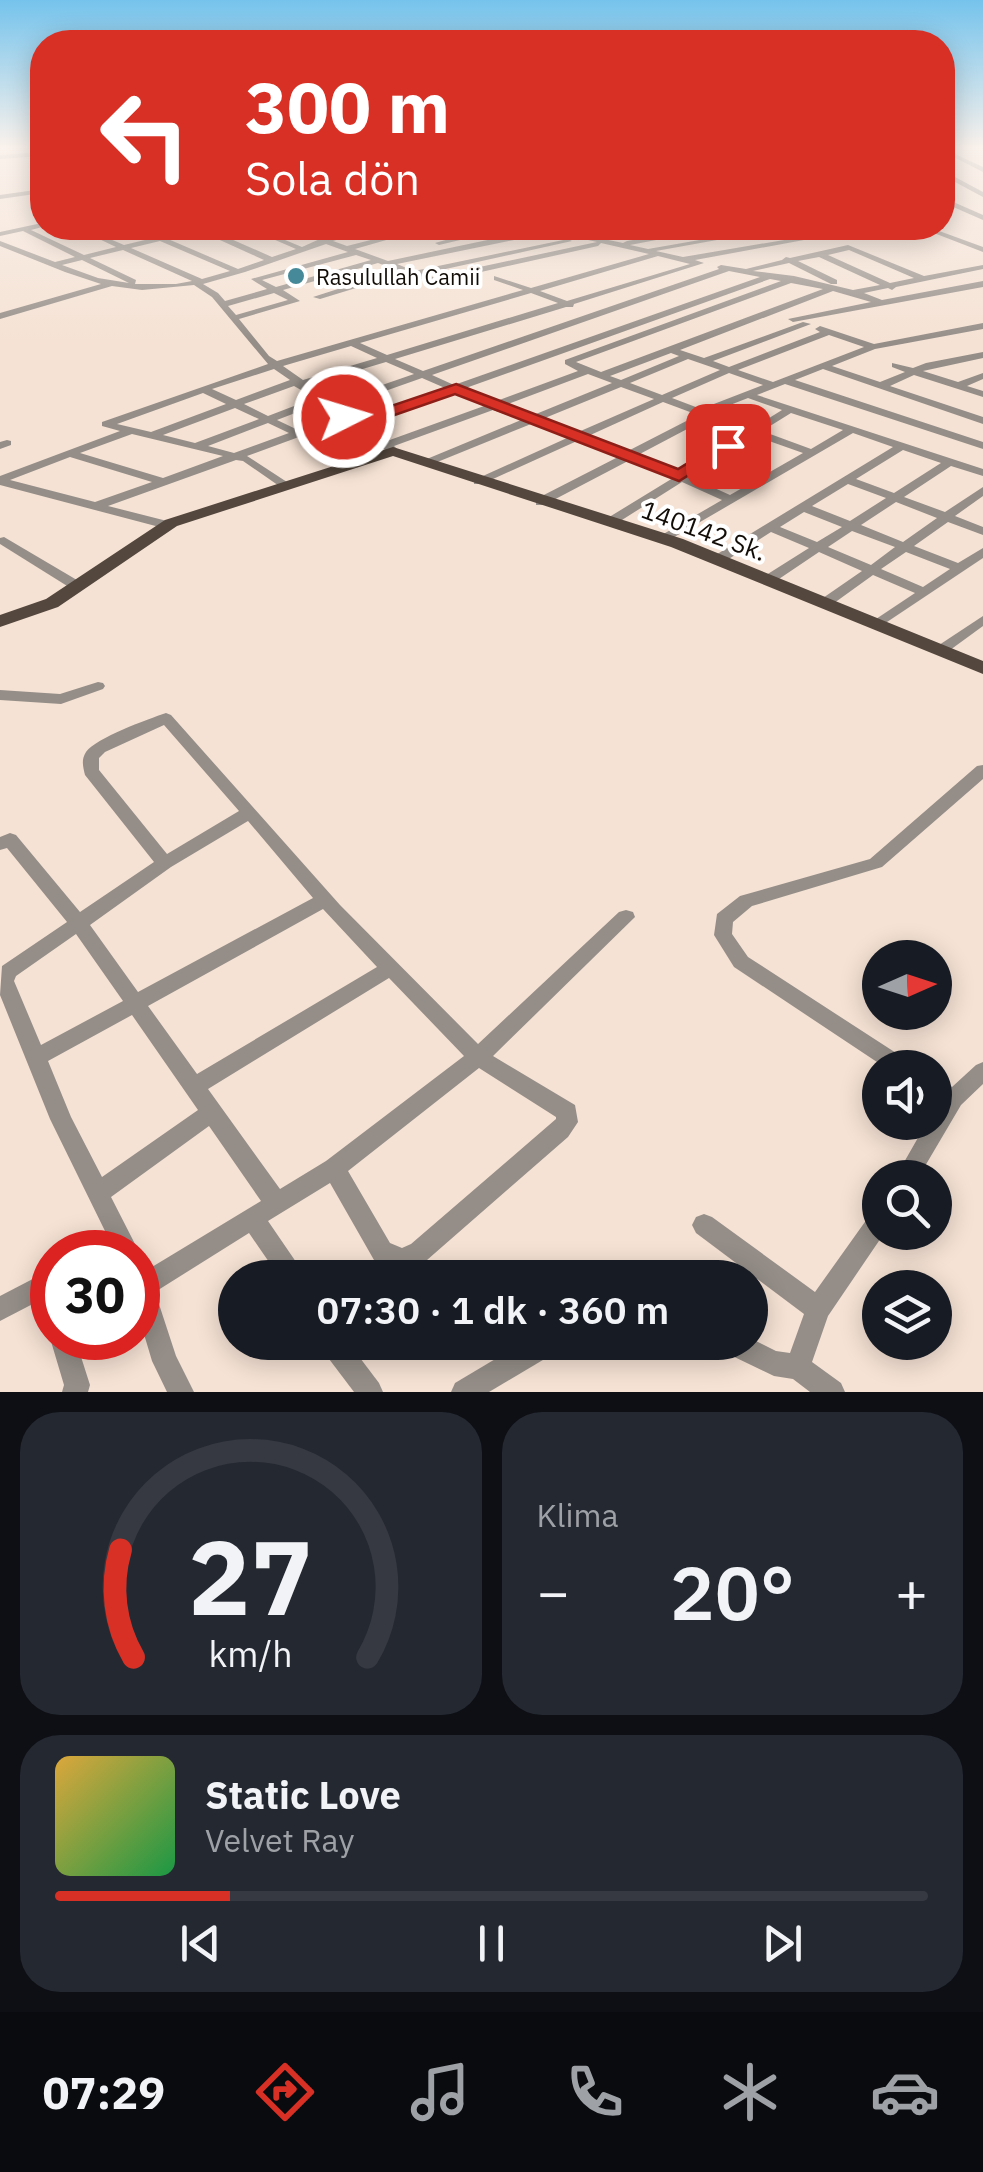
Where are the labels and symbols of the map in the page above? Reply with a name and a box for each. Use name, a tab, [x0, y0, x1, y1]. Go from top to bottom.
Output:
place label: Rasulullah Camii	[316, 262, 480, 291]
marker: Rasulullah Camii	[285, 265, 307, 287]
position arrow	[292, 365, 396, 469]
pin	[686, 404, 771, 489]
street label: 140142 Sk.	[637, 492, 771, 568]
north arrow	[862, 940, 952, 1030]
speed limit sign: 30	[30, 1230, 160, 1360]

